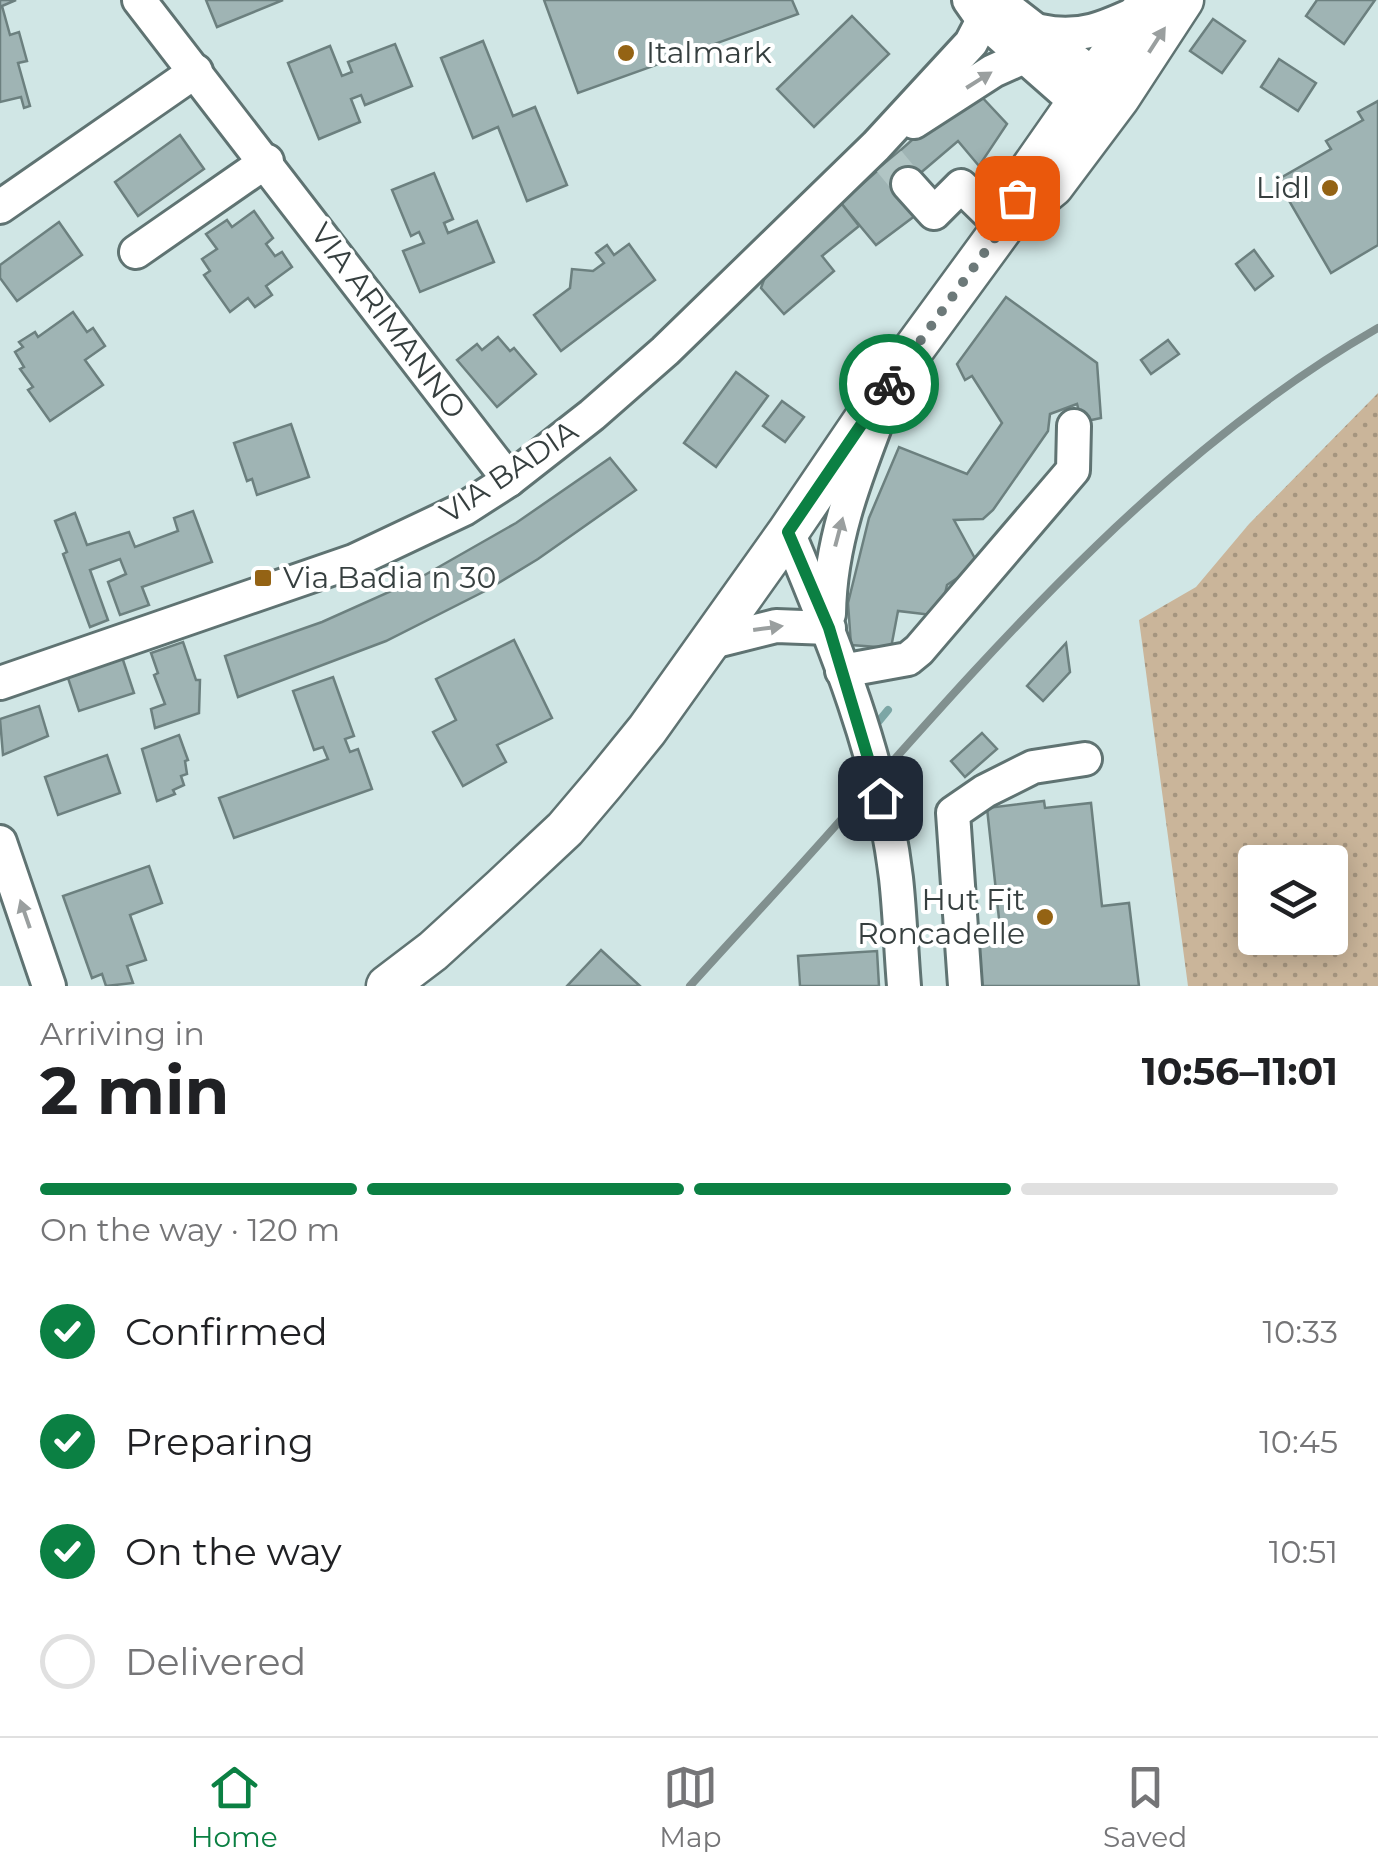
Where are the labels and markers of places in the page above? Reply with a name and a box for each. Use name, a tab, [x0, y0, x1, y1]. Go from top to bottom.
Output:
place label: Italmark	[646, 34, 772, 71]
marker: Italmark	[615, 42, 637, 64]
pin	[975, 156, 1060, 241]
place label: Lidl	[1256, 169, 1310, 206]
marker: Lidl	[1319, 177, 1341, 199]
place label: Via Badia n 30	[283, 559, 496, 596]
marker: Via Badia n 30	[252, 567, 274, 589]
pin	[838, 756, 923, 841]
place label: Hut Fit Roncadelle	[857, 881, 1025, 952]
marker: Hut Fit Roncadelle	[1034, 906, 1056, 928]

